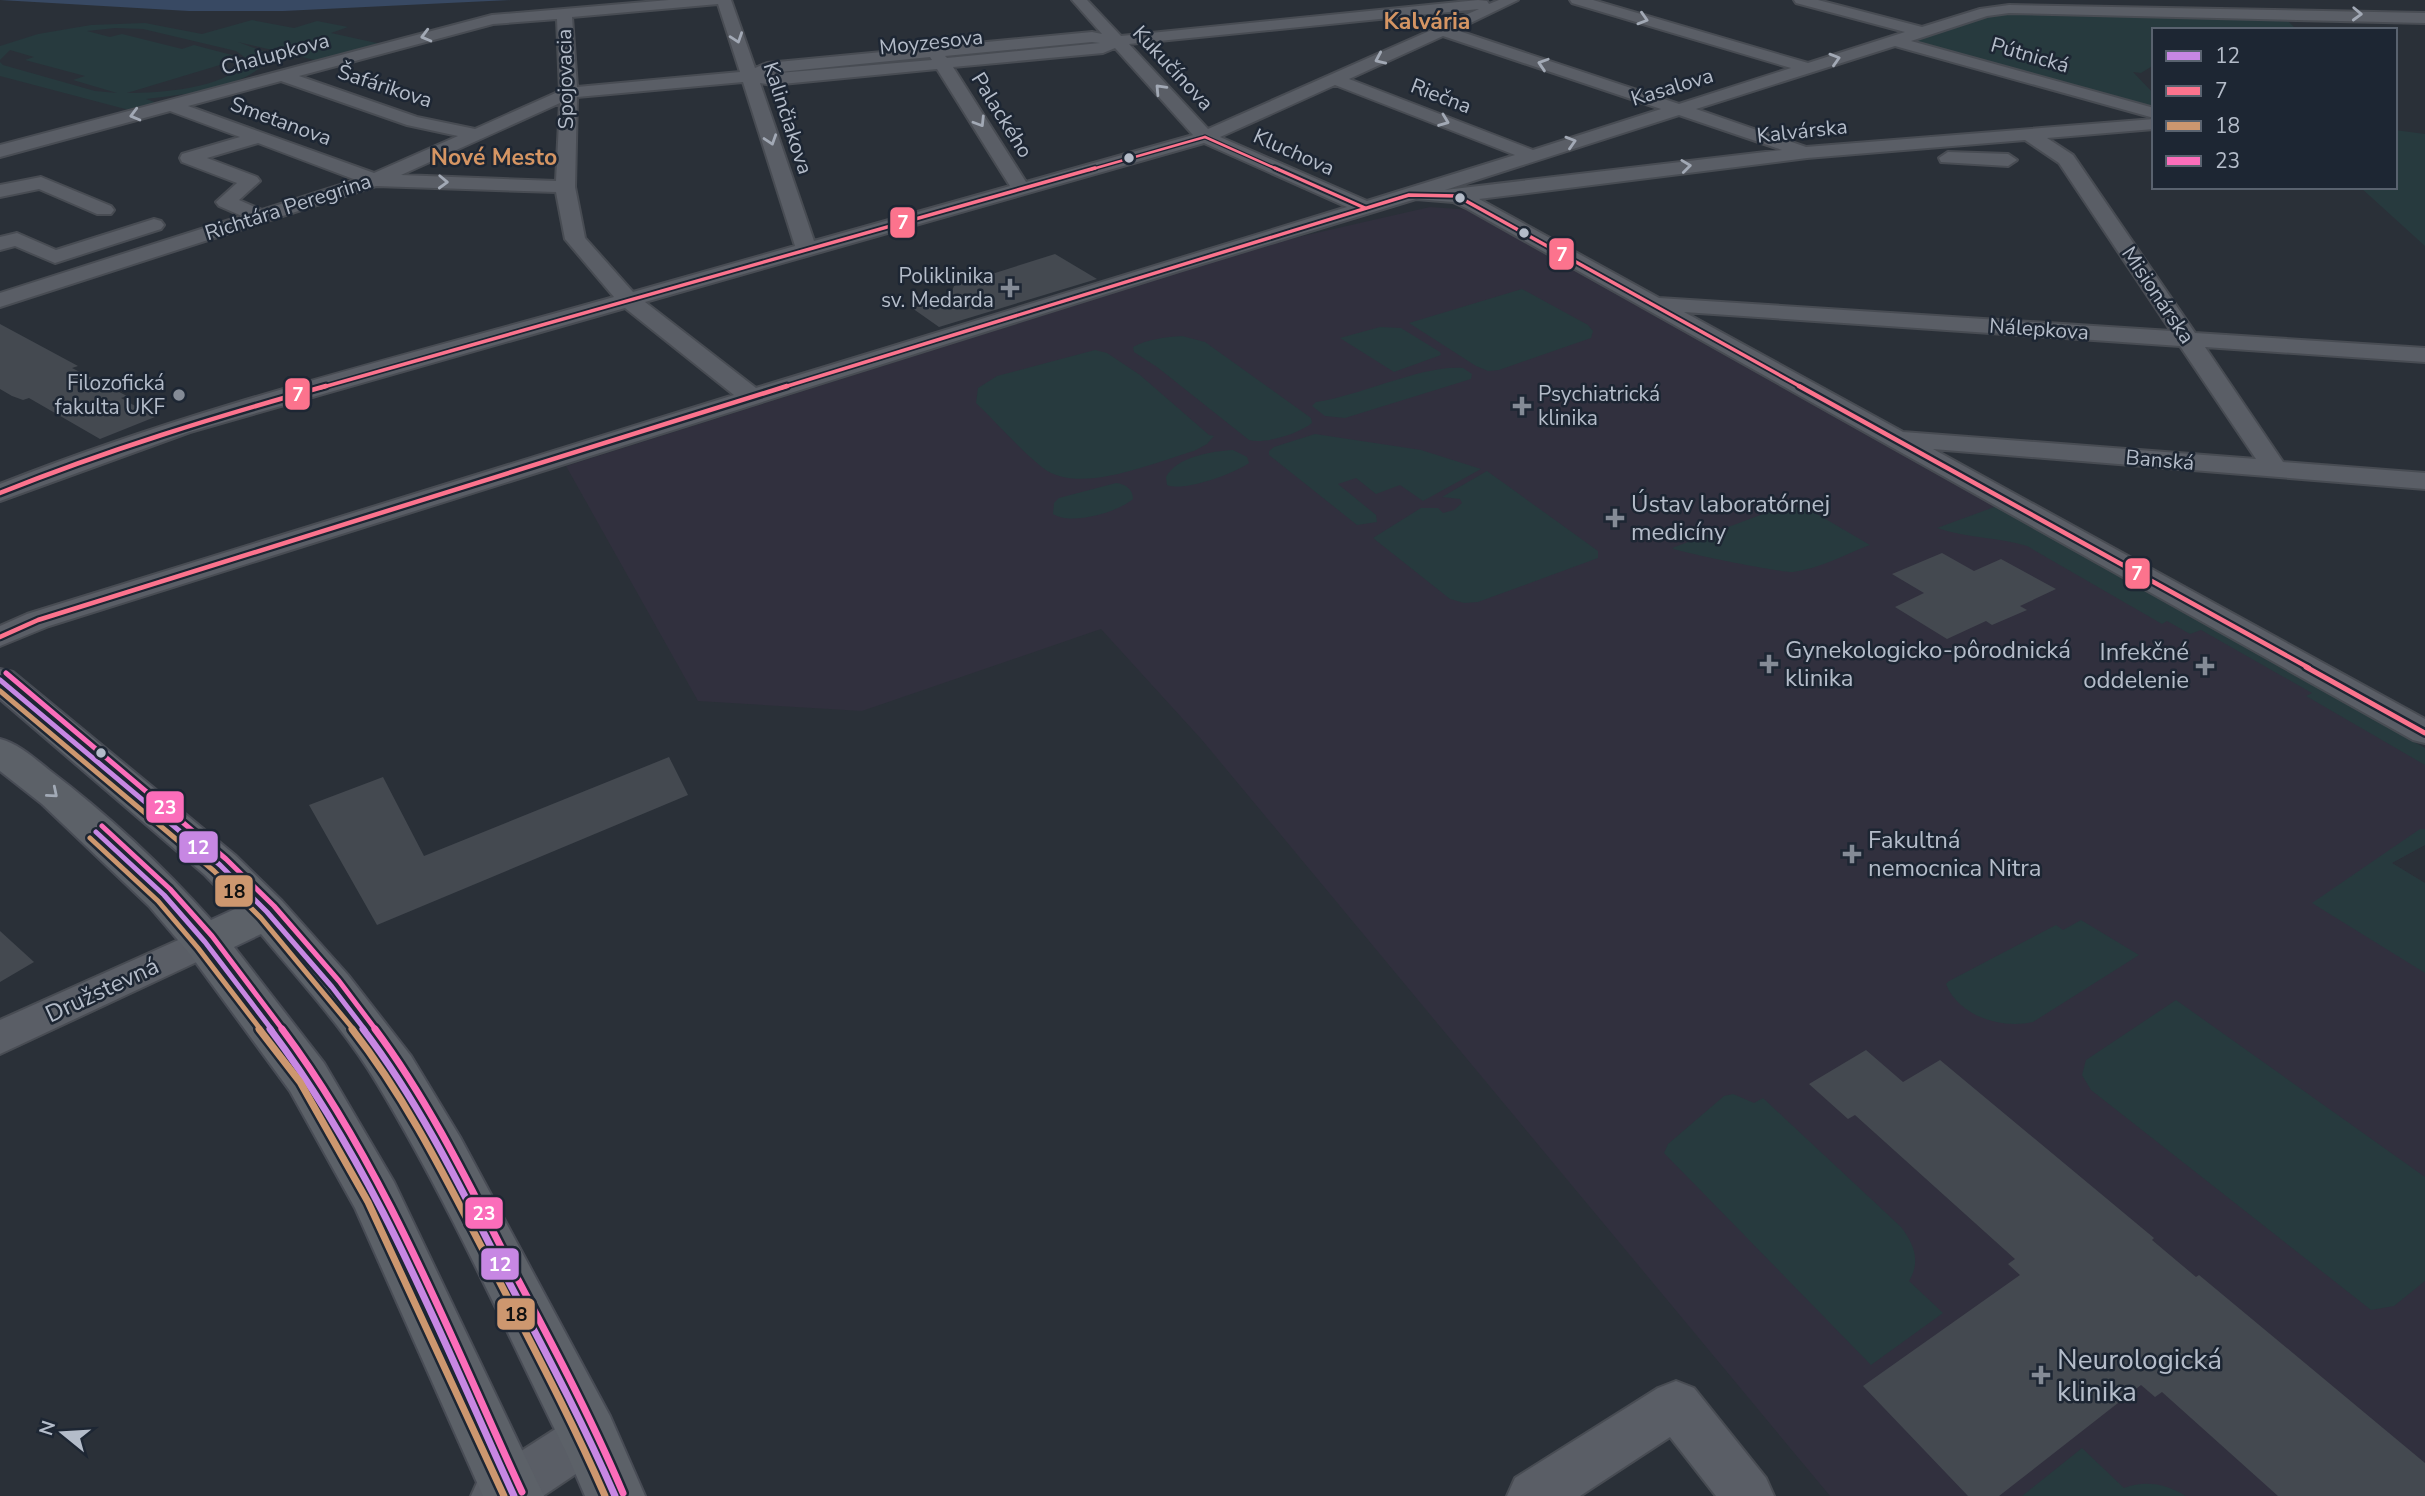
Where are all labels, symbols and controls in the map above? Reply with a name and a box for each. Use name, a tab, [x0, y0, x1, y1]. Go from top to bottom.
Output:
district label: Kalvária	[1384, 6, 1470, 37]
one-way arrow	[2352, 7, 2363, 22]
one-way arrow	[1636, 11, 1648, 26]
street label: Kukučínova	[1126, 19, 1220, 117]
street label: Moyzesova	[878, 23, 984, 61]
street label: Chalupkova	[218, 26, 332, 82]
one-way arrow	[420, 28, 432, 43]
street label: Spojovacia	[550, 28, 580, 130]
legend	[2152, 28, 2397, 189]
street label: Pútnická	[1988, 30, 2072, 80]
one-way arrow	[729, 31, 743, 43]
text: 12	[2215, 42, 2240, 70]
one-way arrow	[1375, 51, 1387, 65]
one-way arrow	[1829, 53, 1841, 68]
street label: Šafárikova	[334, 58, 436, 114]
street label: Kalinčiakova	[757, 58, 819, 178]
one-way arrow	[1538, 58, 1550, 72]
street label: Kasalova	[1627, 61, 1717, 113]
street label: Palackého	[965, 67, 1039, 163]
street label: Riečna	[1407, 72, 1475, 120]
text: 7	[2215, 77, 2228, 105]
one-way arrow	[1156, 84, 1169, 97]
street label: Smetanova	[227, 90, 335, 152]
one-way arrow	[130, 107, 142, 121]
street label: Kalvárska	[1755, 112, 1849, 150]
text: 18	[2215, 112, 2240, 140]
one-way arrow	[1437, 113, 1449, 127]
one-way arrow	[971, 114, 984, 127]
street label: Kluchova	[1249, 122, 1339, 182]
one-way arrow	[763, 134, 777, 146]
one-way arrow	[1565, 136, 1577, 150]
district label: Nové Mesto	[431, 142, 557, 173]
text: 23	[2215, 147, 2240, 175]
unlabelled marker	[1122, 151, 1136, 165]
one-way arrow	[1680, 159, 1692, 174]
street label: Richtára Peregrina	[201, 167, 375, 247]
one-way arrow	[438, 175, 449, 190]
unlabelled marker	[1453, 191, 1467, 205]
line badge: 7	[889, 206, 916, 239]
text: 7	[897, 210, 909, 236]
unlabelled marker	[1517, 226, 1531, 240]
line badge: 7	[1548, 237, 1575, 271]
street label: Misionárska	[2115, 241, 2201, 349]
text: 7	[1556, 242, 1568, 268]
place label: Poliklinika sv. Medarda	[881, 262, 994, 314]
marker: Poliklinika sv. Medarda	[1000, 278, 1020, 298]
street label: Nálepkova	[1988, 312, 2090, 346]
place label: Filozofická fakulta UKF	[55, 369, 165, 421]
line badge: 7	[284, 377, 311, 411]
place label: Psychiatrická klinika	[1538, 380, 1660, 432]
text: 7	[292, 382, 304, 408]
marker: Filozofická fakulta UKF	[171, 387, 187, 403]
marker: Psychiatrická klinika	[1512, 396, 1532, 416]
street label: Banská	[2124, 443, 2196, 477]
place label: Ústav laboratórnej medicíny	[1631, 488, 1830, 548]
marker: Ústav laboratórnej medicíny	[1605, 508, 1625, 528]
line badge: 7	[2124, 557, 2151, 590]
text: 7	[2131, 561, 2143, 587]
place label: Gynekologicko-pôrodnická klinika	[1785, 634, 2071, 694]
place label: Infekčné oddelenie	[2083, 636, 2189, 696]
marker: Gynekologicko-pôrodnická klinika	[1759, 654, 1779, 674]
marker: Infekčné oddelenie	[2195, 656, 2215, 676]
unlabelled marker	[94, 746, 108, 760]
one-way arrow	[45, 785, 58, 797]
line badge: 23	[145, 790, 185, 824]
text: 23	[154, 795, 176, 821]
place label: Fakultná nemocnica Nitra	[1868, 824, 2041, 884]
line badge: 12	[178, 830, 219, 864]
text: 12	[187, 835, 209, 861]
marker: Fakultná nemocnica Nitra	[1842, 844, 1862, 864]
line badge: 18	[214, 874, 254, 908]
text: 18	[223, 879, 245, 905]
street label: Družstevná	[40, 950, 164, 1030]
line badge: 23	[464, 1196, 504, 1230]
text: 23	[473, 1201, 495, 1227]
line badge: 12	[480, 1247, 520, 1281]
text: 12	[489, 1252, 511, 1278]
line badge: 18	[496, 1297, 536, 1331]
text: 18	[505, 1302, 527, 1328]
place label: Neurologická klinika	[2057, 1341, 2222, 1411]
marker: Neurologická klinika	[2031, 1365, 2051, 1385]
north arrow	[28, 1398, 98, 1468]
text: N	[33, 1417, 62, 1439]

